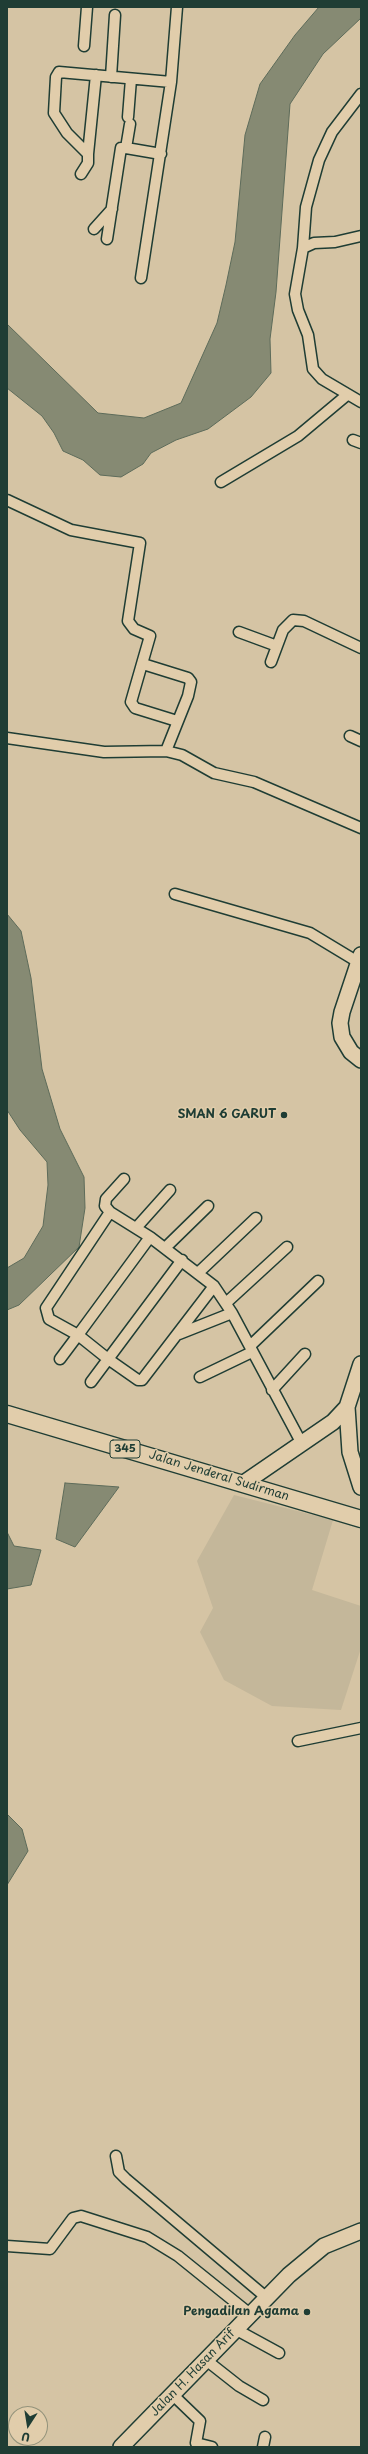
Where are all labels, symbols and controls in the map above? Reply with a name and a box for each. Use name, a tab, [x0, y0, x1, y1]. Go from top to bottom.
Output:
place label: SMAN 6 GARUT	[177, 1108, 276, 1122]
marker: SMAN 6 GARUT	[279, 1110, 289, 1120]
road number: 345	[110, 1440, 140, 1458]
street label: Jalan Jenderal Sudirman	[147, 1448, 291, 1504]
place label: Pengadilan Agama	[183, 2305, 299, 2319]
marker: Pengadilan Agama	[302, 2307, 312, 2317]
street label: Jalan H. Hasan Arif	[148, 2326, 238, 2420]
north arrow	[8, 2406, 48, 2446]
text: U	[20, 2428, 31, 2446]

